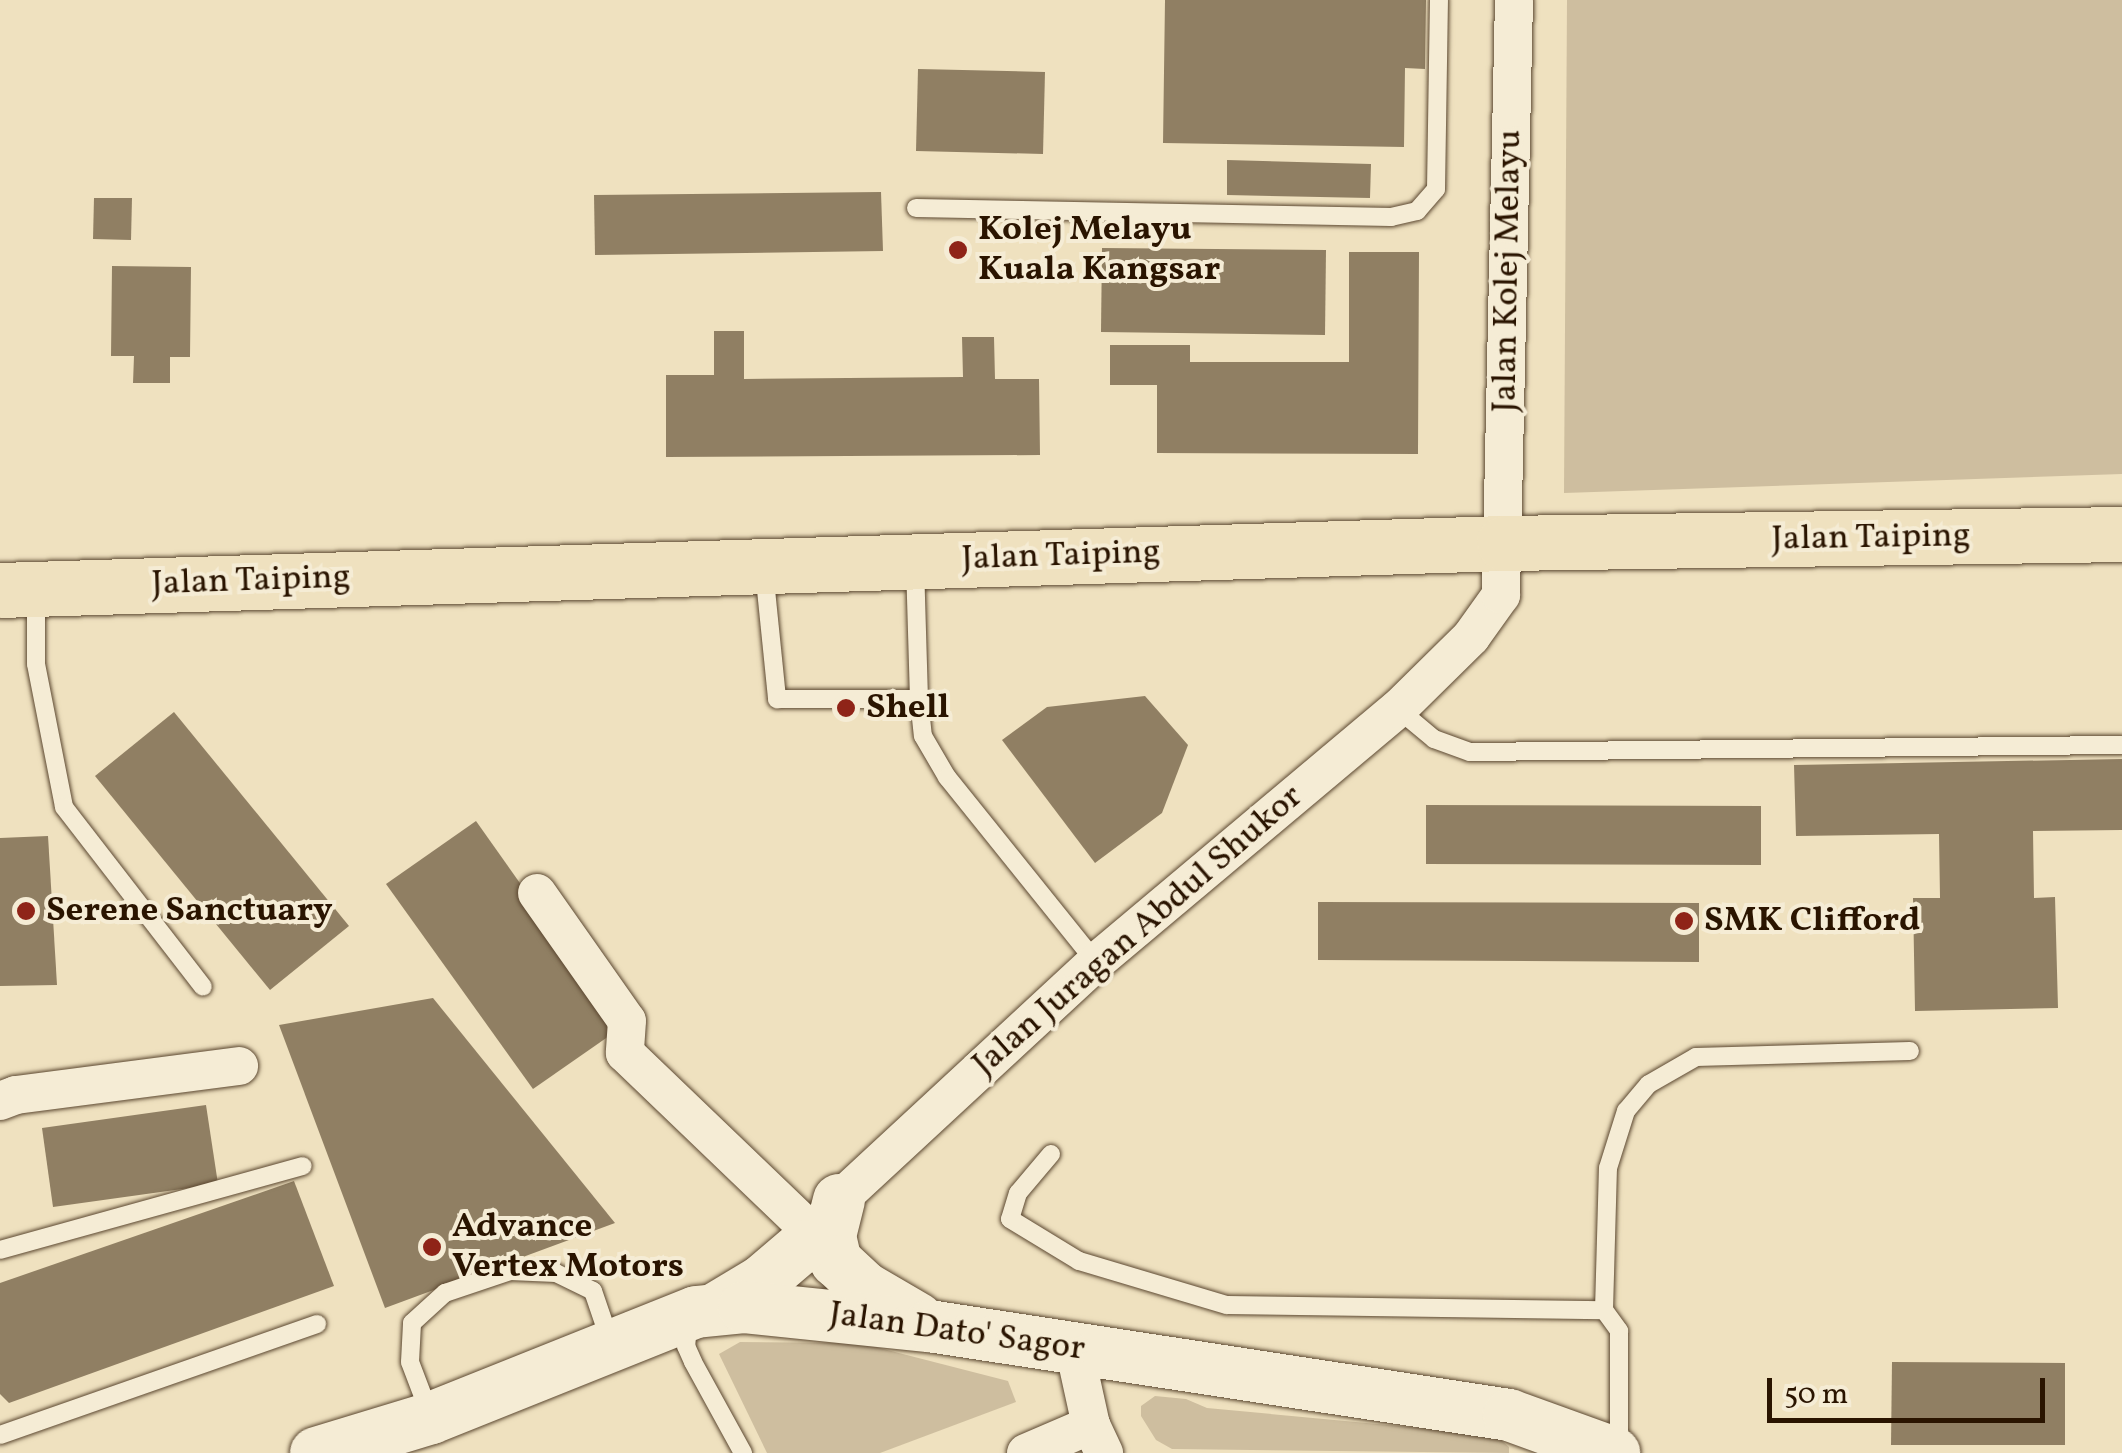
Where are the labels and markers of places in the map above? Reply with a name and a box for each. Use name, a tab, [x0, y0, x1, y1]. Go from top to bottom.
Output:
place label: Kolej Melayu Kuala Kangsar	[978, 209, 1220, 291]
marker: Kolej Melayu Kuala Kangsar	[947, 239, 969, 261]
place label: Shell	[866, 687, 949, 729]
marker: Shell	[835, 697, 857, 719]
place label: Serene Sanctuary	[46, 890, 333, 932]
marker: Serene Sanctuary	[15, 900, 37, 922]
place label: SMK Clifford	[1704, 900, 1920, 942]
marker: SMK Clifford	[1673, 910, 1695, 932]
place label: Advance Vertex Motors	[452, 1206, 684, 1288]
marker: Advance Vertex Motors	[421, 1236, 443, 1258]

